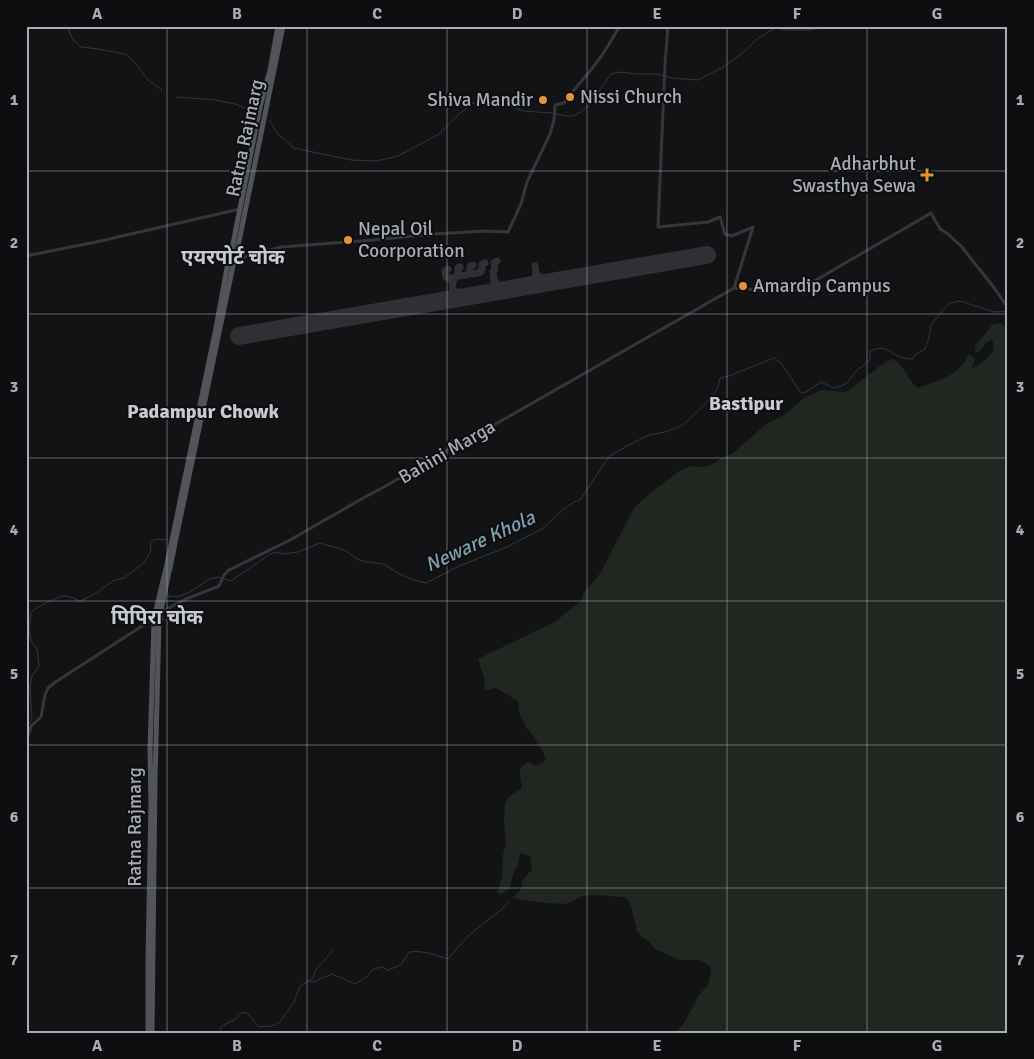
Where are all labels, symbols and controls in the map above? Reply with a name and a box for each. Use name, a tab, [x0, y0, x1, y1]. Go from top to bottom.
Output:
text: A	[92, 4, 103, 24]
text: B	[232, 4, 242, 24]
text: C	[372, 4, 382, 24]
text: D	[512, 4, 523, 24]
text: E	[652, 4, 662, 24]
text: F	[793, 4, 802, 24]
text: G	[932, 4, 942, 24]
street label: Ratna Rajmarg	[221, 77, 269, 199]
place label: Nissi Church	[580, 85, 682, 109]
place label: Shiva Mandir	[427, 88, 533, 112]
text: 1	[10, 90, 19, 110]
text: 1	[1016, 90, 1025, 110]
marker: Nissi Church	[564, 91, 576, 103]
marker: Shiva Mandir	[537, 94, 549, 106]
place label: Adharbhut Swasthya Sewa	[792, 152, 916, 198]
marker: Adharbhut Swasthya Sewa	[920, 168, 934, 182]
place label: Nepal Oil Coorporation	[358, 217, 465, 263]
text: 2	[10, 233, 18, 253]
text: 2	[1016, 233, 1024, 253]
marker: Nepal Oil Coorporation	[342, 234, 354, 246]
district label: एयरपोर्ट चोक	[181, 245, 285, 270]
place label: Amardip Campus	[753, 274, 891, 298]
marker: Amardip Campus	[737, 280, 749, 292]
text: 3	[10, 377, 18, 397]
text: 3	[1016, 377, 1024, 397]
district label: Bastipur	[709, 391, 783, 416]
district label: Padampur Chowk	[127, 399, 279, 424]
street label: Bahini Marga	[394, 415, 500, 489]
water label: Neware Khola	[421, 504, 540, 577]
text: 4	[10, 520, 19, 540]
text: 4	[1016, 520, 1025, 540]
district label: पिपिरा चोक	[111, 605, 203, 630]
text: 5	[10, 664, 18, 684]
text: 5	[1016, 664, 1024, 684]
street label: Ratna Rajmarg	[123, 767, 147, 887]
text: 6	[10, 807, 19, 827]
text: 6	[1016, 807, 1025, 827]
text: 7	[10, 950, 19, 970]
text: 7	[1016, 950, 1025, 970]
text: A	[92, 1036, 103, 1056]
text: B	[232, 1036, 242, 1056]
text: C	[372, 1036, 382, 1056]
text: D	[512, 1036, 523, 1056]
text: E	[652, 1036, 662, 1056]
text: F	[793, 1036, 802, 1056]
text: G	[932, 1036, 942, 1056]

